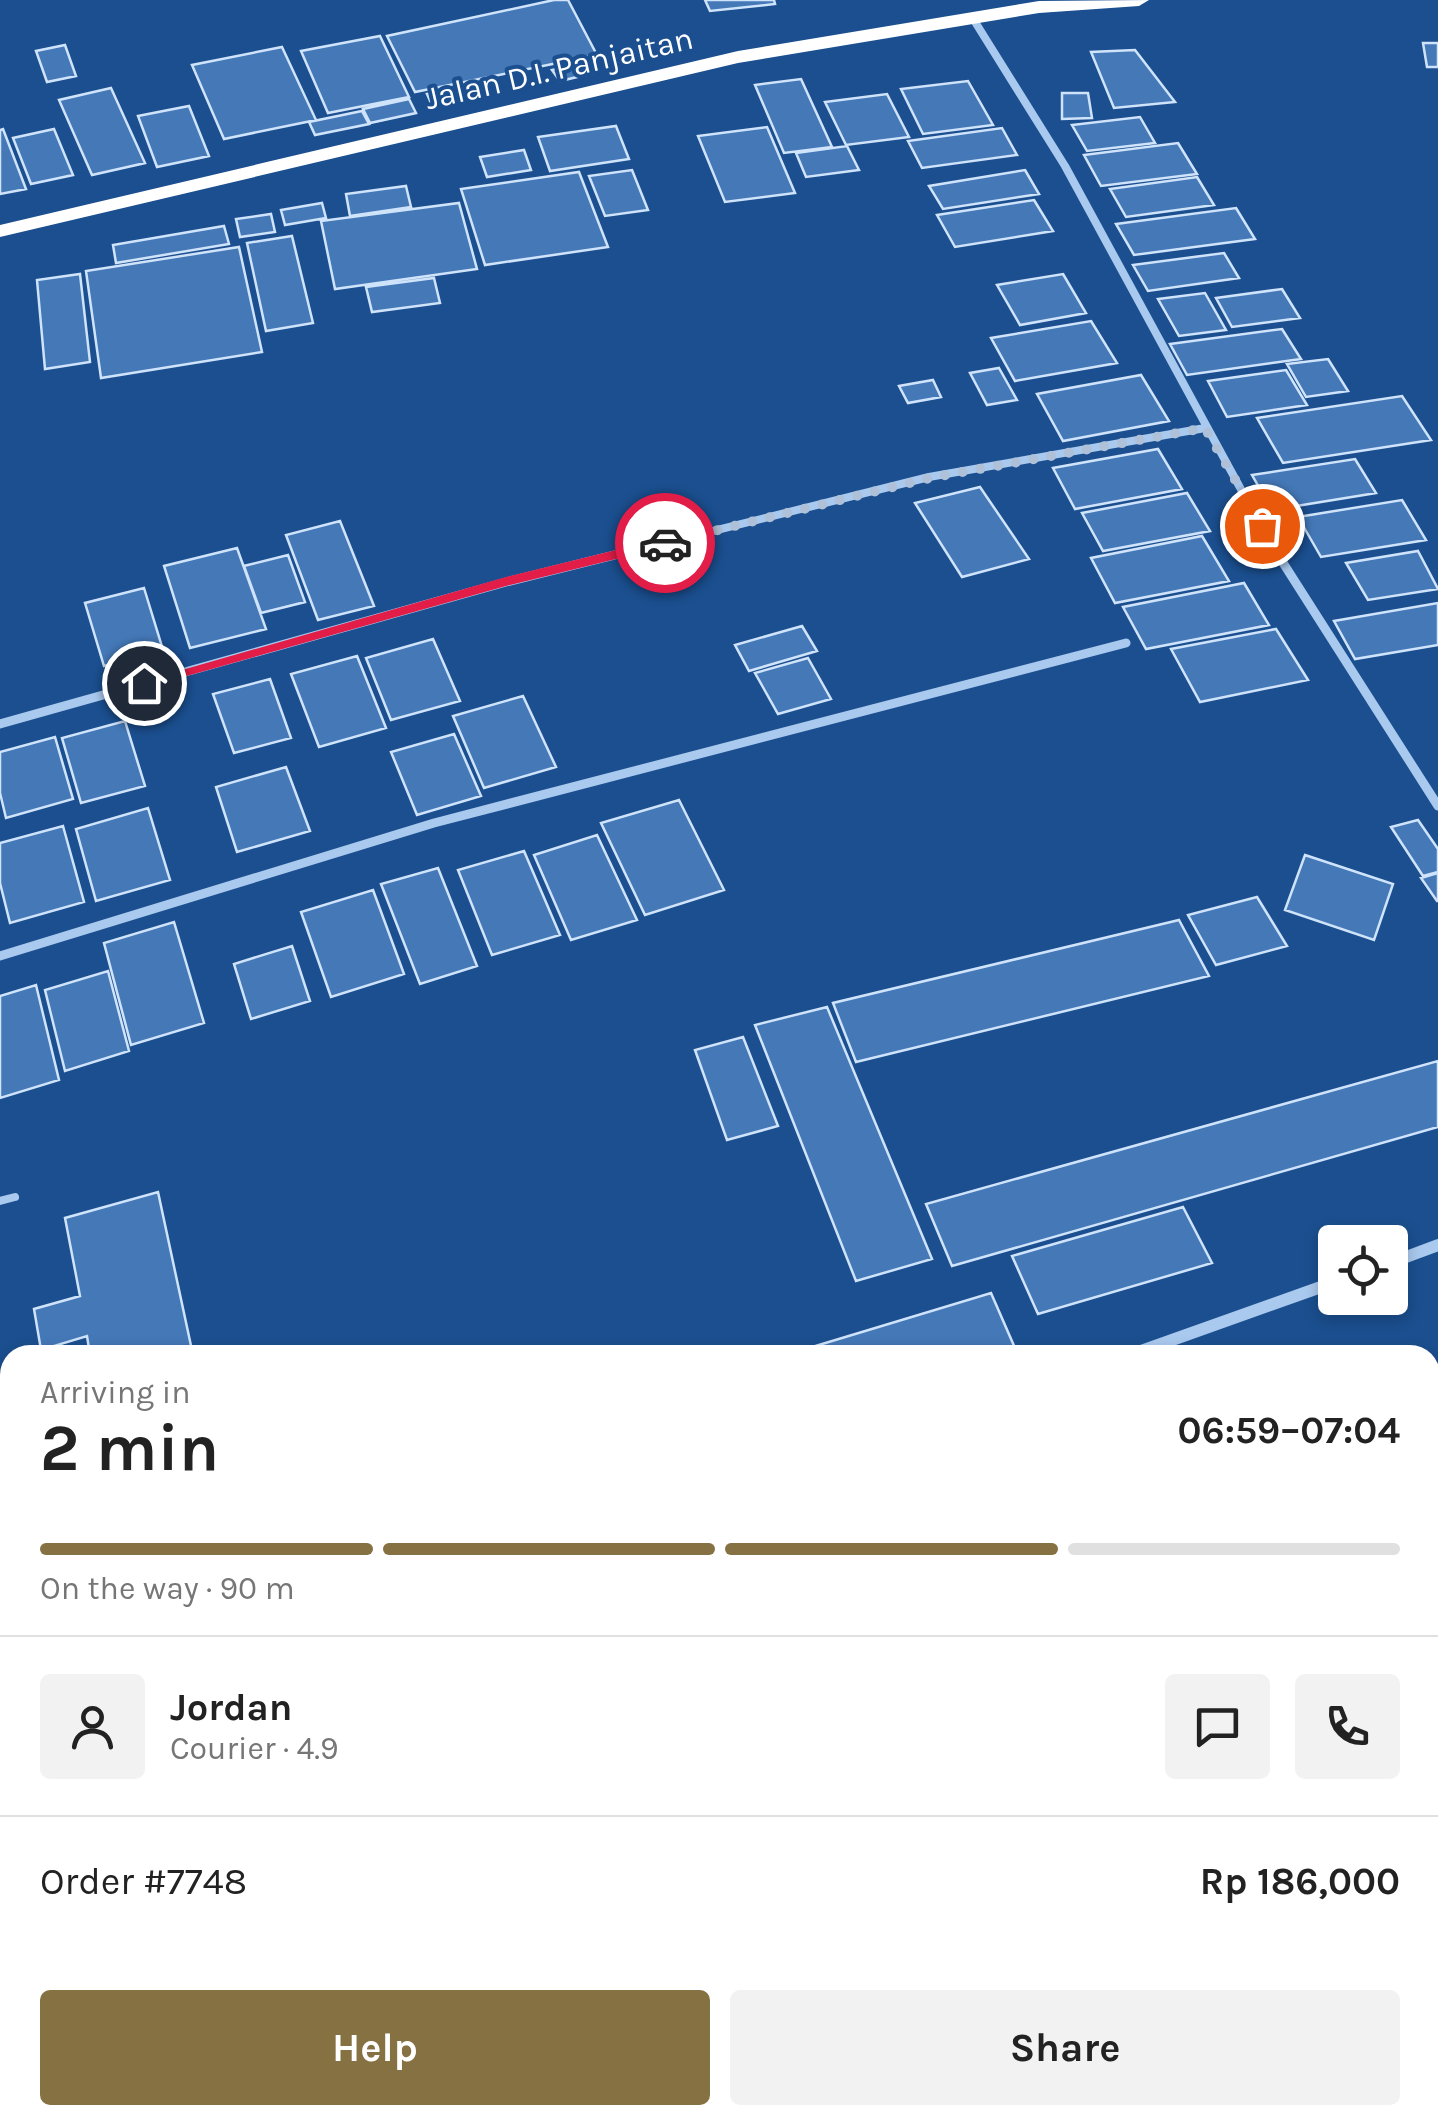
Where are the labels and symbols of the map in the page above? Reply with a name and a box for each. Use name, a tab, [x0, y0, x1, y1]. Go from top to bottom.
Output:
street label: Jalan D.I. Panjaitan	[422, 20, 697, 117]
pin	[1220, 484, 1305, 569]
courier	[615, 493, 715, 593]
pin	[102, 641, 187, 726]

